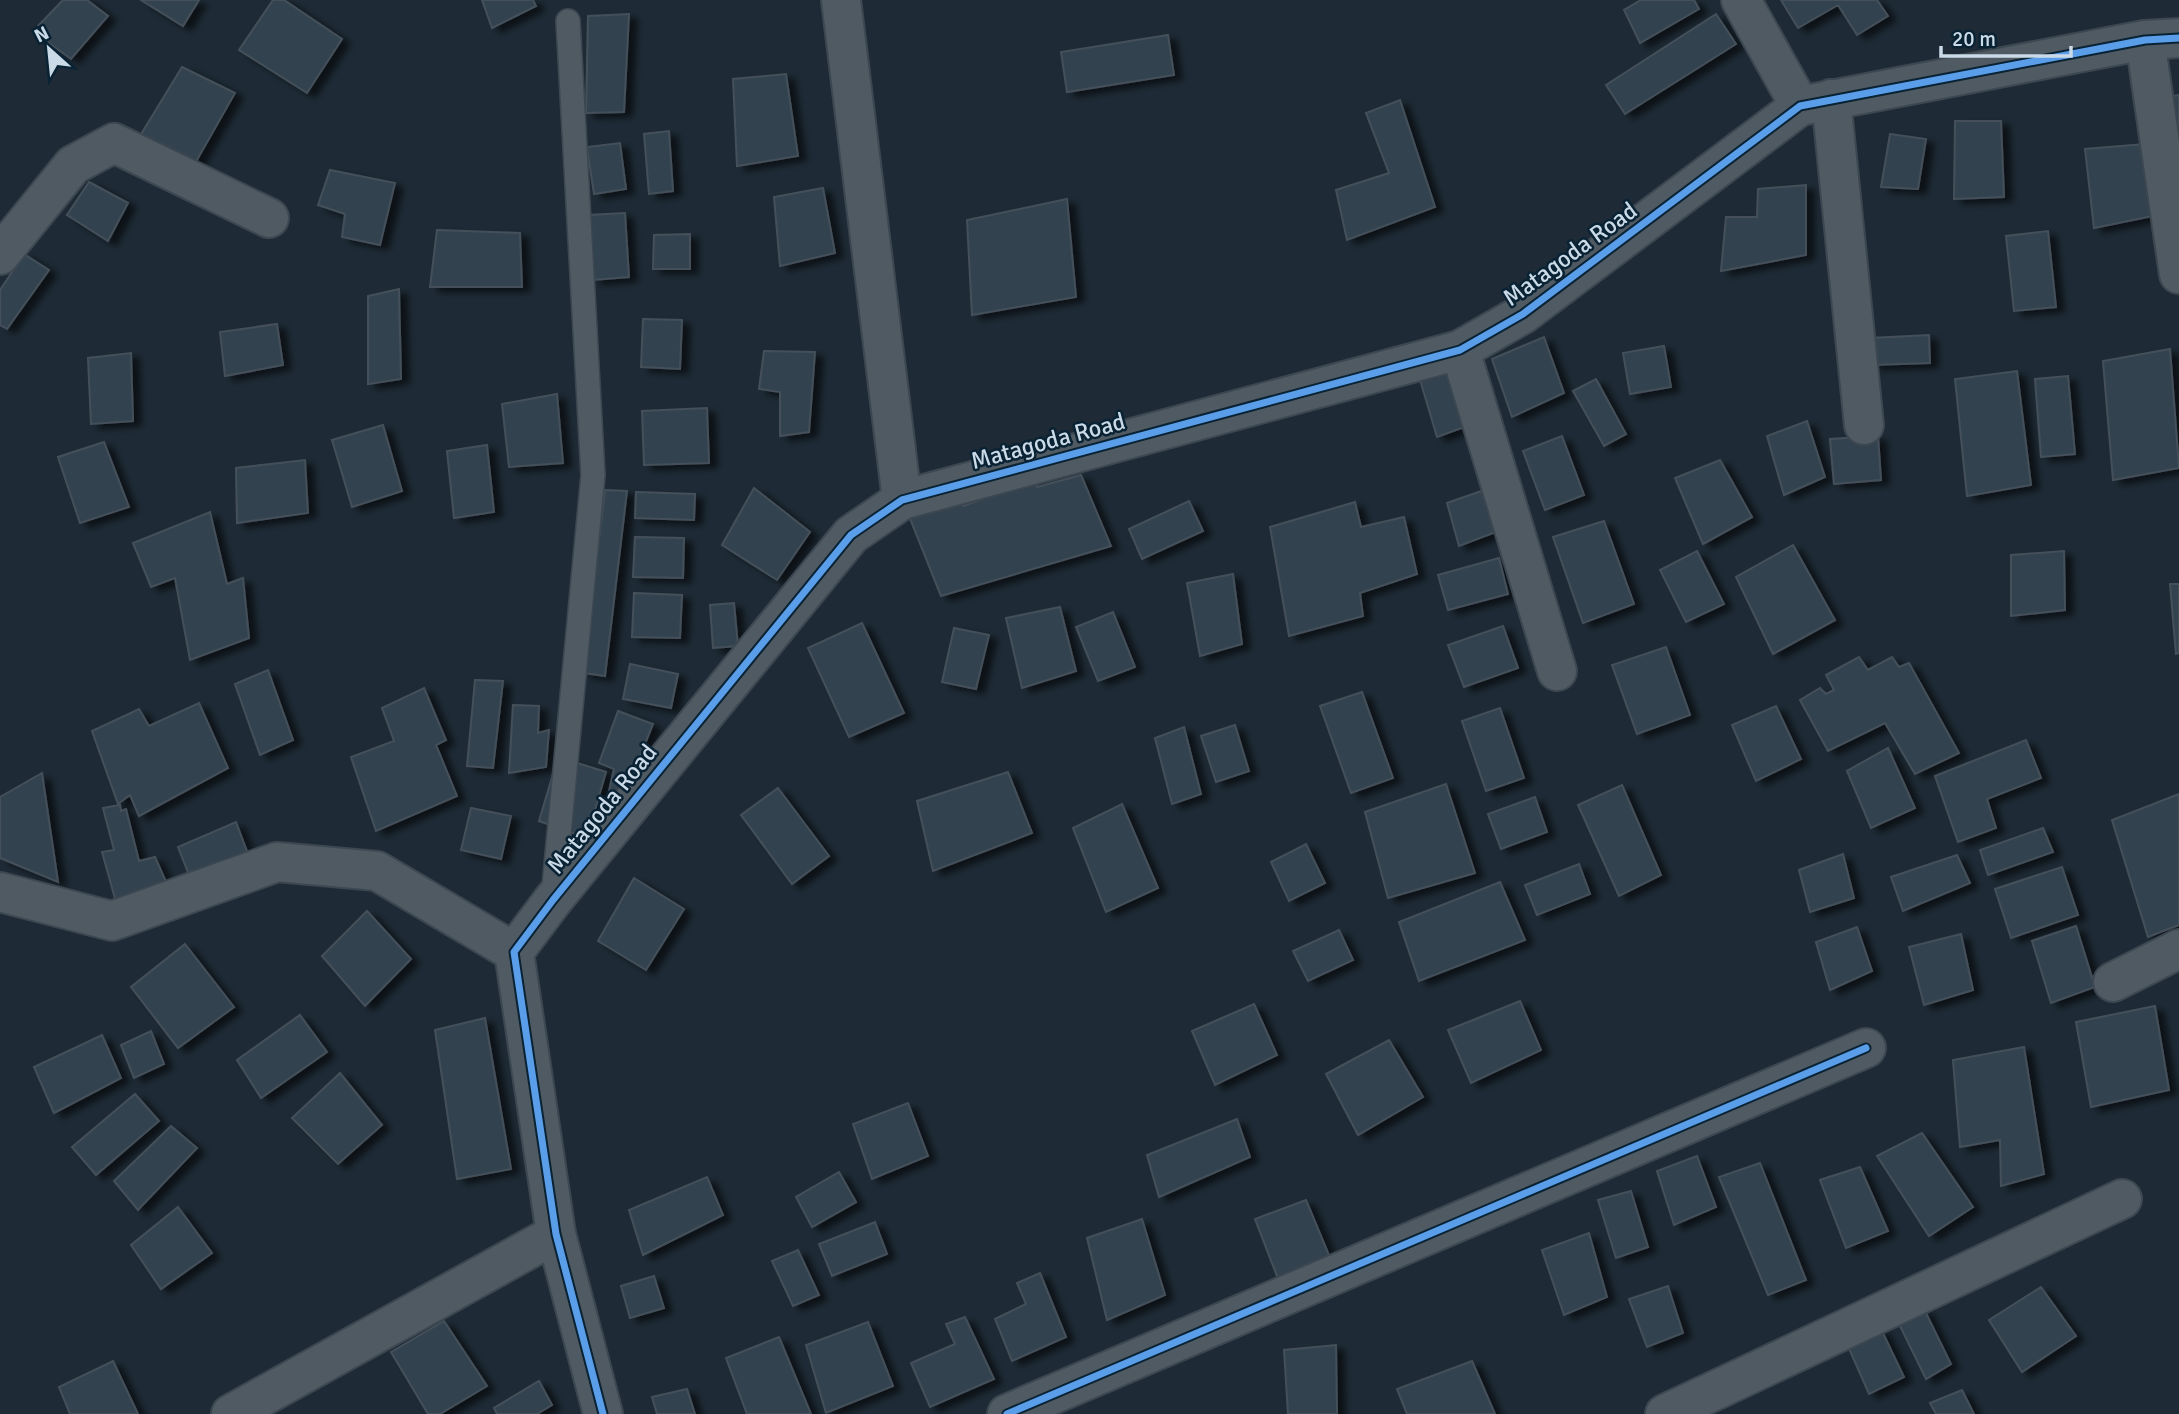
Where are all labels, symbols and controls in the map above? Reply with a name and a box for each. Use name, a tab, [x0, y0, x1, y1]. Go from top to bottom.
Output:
north arrow	[14, 14, 84, 84]
scale bar	[1941, 14, 2070, 58]
text: N	[30, 21, 53, 48]
text: 20 m	[1952, 26, 1996, 52]
street label: Matagoda Road	[1497, 195, 1643, 313]
street label: Matagoda Road	[968, 406, 1128, 476]
street label: Matagoda Road	[540, 738, 664, 880]

